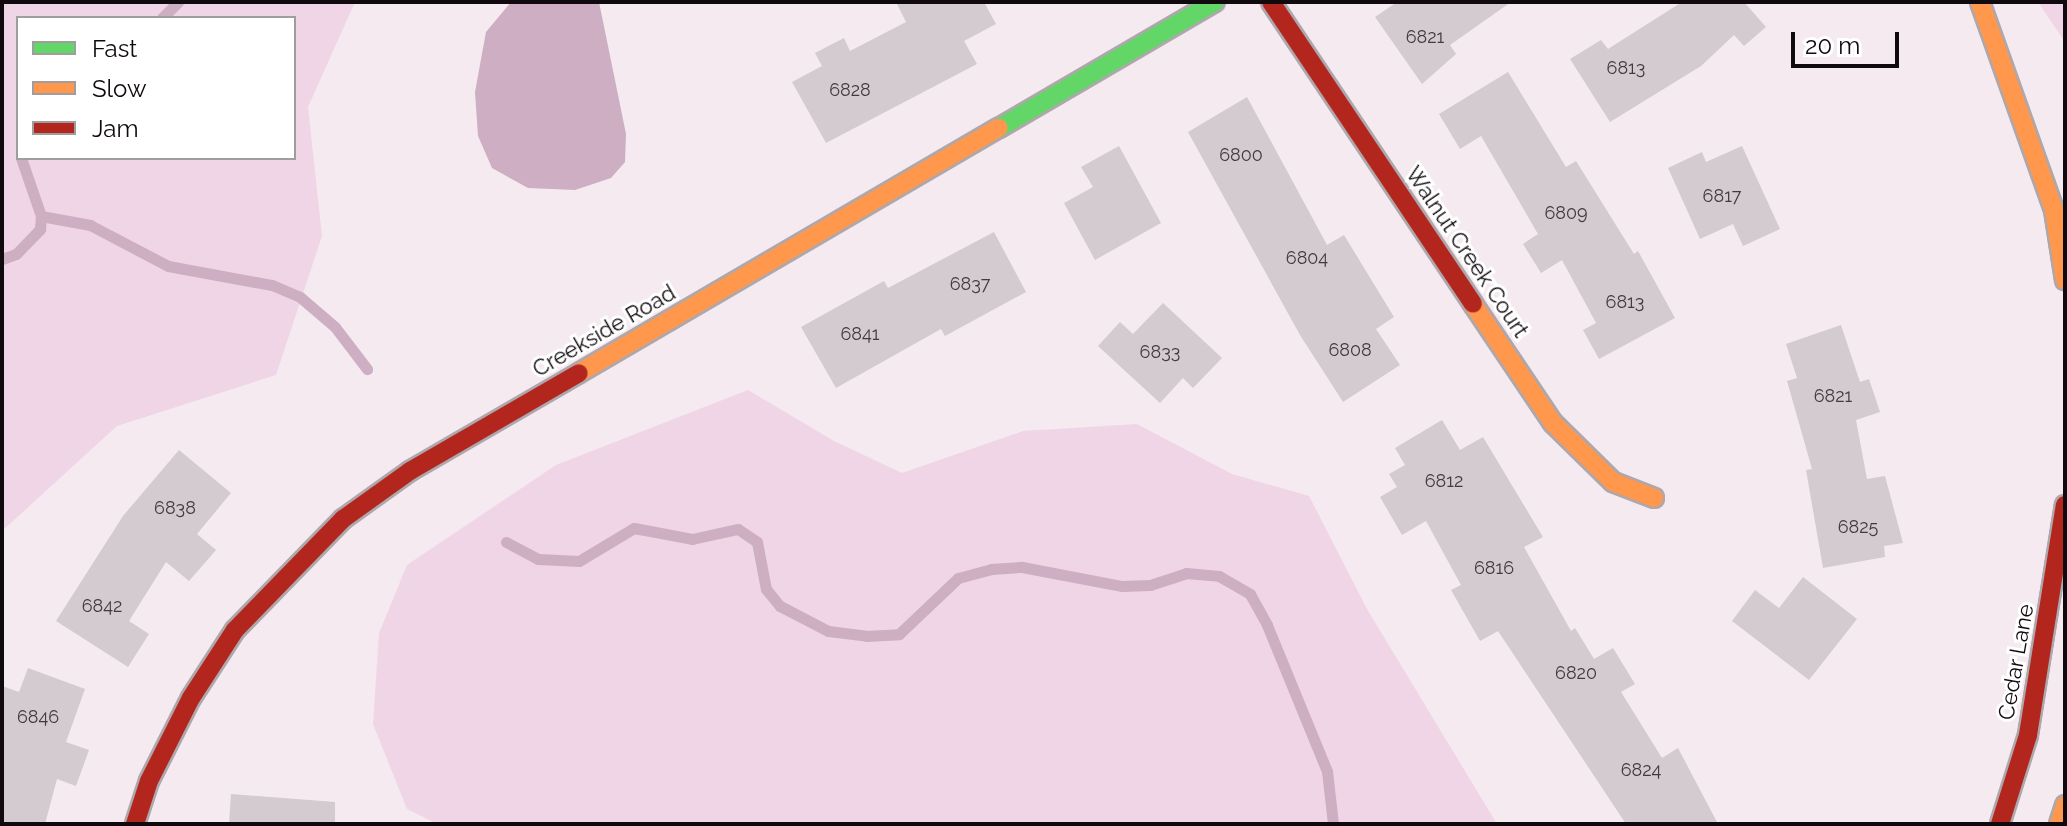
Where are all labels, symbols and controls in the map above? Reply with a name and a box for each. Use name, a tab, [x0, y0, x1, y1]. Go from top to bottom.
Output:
legend	[16, 16, 296, 160]
scale bar	[1795, 16, 1903, 66]
house number: 6821	[1406, 26, 1444, 48]
text: 20 m	[1805, 31, 1860, 60]
text: Fast	[92, 34, 137, 63]
house number: 6813	[1607, 57, 1645, 79]
text: Slow	[92, 74, 146, 103]
house number: 6828	[829, 79, 871, 101]
text: Jam	[92, 114, 138, 143]
house number: 6800	[1219, 144, 1263, 166]
street label: Walnut Creek Court	[1400, 161, 1534, 343]
house number: 6817	[1703, 185, 1741, 207]
house number: 6809	[1544, 202, 1588, 224]
house number: 6804	[1286, 247, 1328, 269]
house number: 6837	[950, 273, 990, 295]
street label: Creekside Road	[528, 279, 680, 383]
house number: 6813	[1606, 291, 1644, 313]
house number: 6841	[840, 323, 880, 345]
house number: 6808	[1328, 339, 1372, 361]
house number: 6833	[1140, 341, 1180, 363]
house number: 6821	[1814, 385, 1852, 407]
house number: 6812	[1425, 470, 1463, 492]
house number: 6838	[154, 497, 196, 519]
house number: 6825	[1838, 516, 1878, 538]
house number: 6816	[1474, 557, 1514, 579]
house number: 6842	[82, 595, 122, 617]
street label: Cedar Lane	[1993, 602, 2039, 722]
house number: 6820	[1555, 662, 1597, 684]
house number: 6846	[17, 706, 59, 728]
house number: 6824	[1621, 759, 1661, 781]

